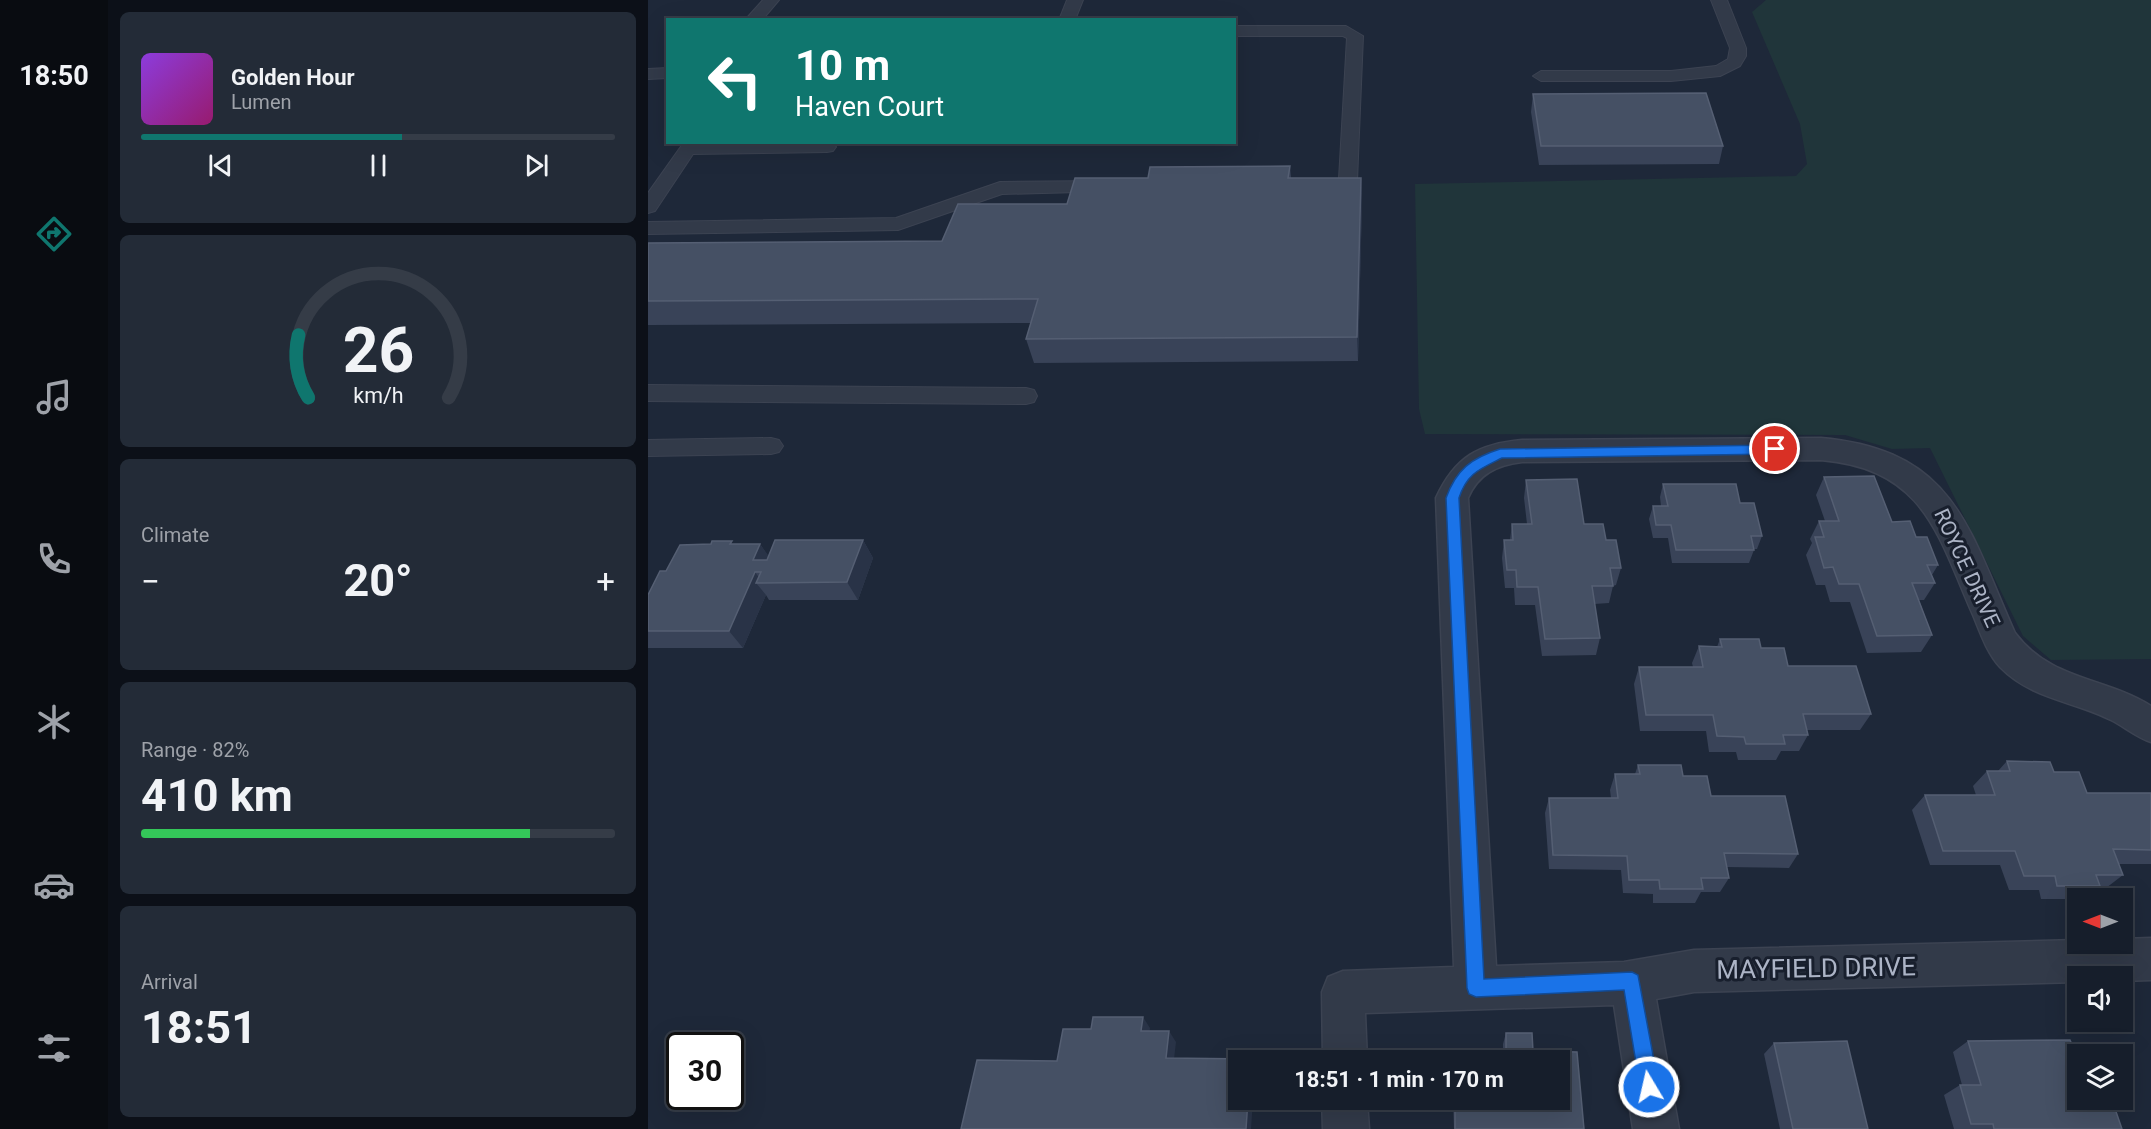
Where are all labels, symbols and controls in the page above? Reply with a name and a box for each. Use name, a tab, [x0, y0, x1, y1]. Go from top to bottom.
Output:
text: 10 m	[795, 41, 890, 90]
icon: left	[696, 42, 774, 120]
text: 18:50	[19, 60, 89, 92]
text: Golden Hour	[231, 65, 355, 90]
text: Lumen	[231, 90, 292, 114]
text: Haven Court	[795, 91, 944, 123]
icon: previous	[204, 149, 237, 182]
icon: pause	[362, 149, 395, 182]
icon: next	[520, 149, 553, 182]
icon: directions	[33, 213, 75, 255]
text: 26	[342, 314, 414, 387]
icon: music	[33, 376, 75, 418]
text: km/h	[353, 384, 403, 409]
pin	[1749, 423, 1800, 474]
icon: arrive	[1758, 432, 1791, 465]
street label: ROYCE DRIVE	[1929, 505, 2005, 631]
text: Climate	[141, 523, 209, 547]
icon: phone	[33, 538, 75, 580]
text: 20°	[343, 554, 413, 607]
text: −	[141, 562, 160, 601]
text: +	[596, 562, 615, 601]
icon: climate	[33, 701, 75, 743]
text: Range · 82%	[141, 738, 249, 762]
text: 410 km	[141, 769, 293, 822]
icon: car	[33, 864, 75, 906]
north arrow	[2067, 888, 2133, 954]
map controls	[2067, 888, 2133, 1110]
street label: MAYFIELD DRIVE	[1716, 951, 1916, 985]
button: sound	[2067, 966, 2133, 1032]
text: Arrival	[141, 970, 198, 994]
text: 18:51	[141, 1001, 257, 1054]
icon: filters	[33, 1027, 75, 1069]
speed limit sign: 30	[666, 1032, 744, 1110]
button: layers	[2067, 1044, 2133, 1110]
position arrow	[1617, 1055, 1681, 1119]
text: 18:51 · 1 min · 170 m	[1294, 1067, 1504, 1092]

